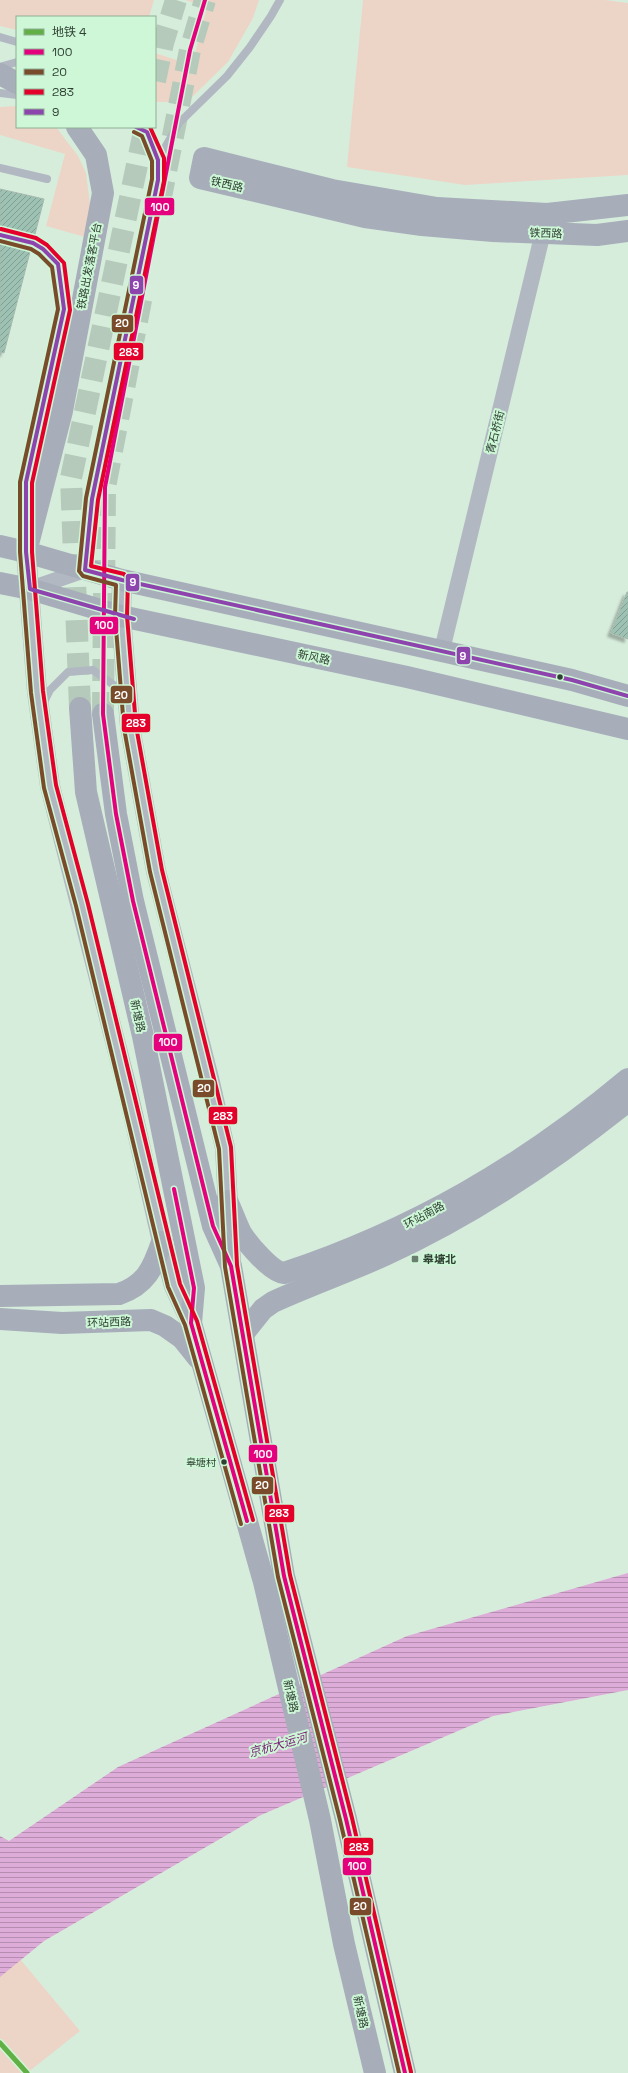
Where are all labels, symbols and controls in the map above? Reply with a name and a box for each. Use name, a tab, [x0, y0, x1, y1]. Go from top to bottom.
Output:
legend	[16, 16, 156, 128]
text: 地铁 4	[52, 24, 87, 40]
text: 100	[52, 44, 72, 60]
text: 20	[52, 64, 67, 80]
text: 283	[52, 84, 74, 100]
text: 9	[52, 104, 59, 120]
street label: 铁西路	[209, 173, 245, 195]
line badge: 100	[144, 197, 175, 216]
text: 100	[150, 200, 170, 214]
street label: 铁路出发落客平台	[74, 221, 104, 311]
street label: 铁西路	[529, 225, 563, 241]
line badge: 9	[129, 275, 144, 295]
text: 9	[133, 278, 140, 292]
line badge: 20	[111, 314, 134, 333]
text: 20	[115, 316, 129, 330]
line badge: 283	[113, 342, 144, 361]
text: 283	[119, 345, 139, 359]
street label: 青石桥街	[483, 409, 507, 455]
line badge: 9	[125, 573, 140, 592]
text: 9	[130, 575, 137, 589]
line badge: 100	[89, 616, 119, 635]
text: 100	[94, 618, 114, 632]
line badge: 9	[456, 646, 471, 665]
street label: 新风路	[296, 647, 332, 667]
text: 9	[460, 649, 467, 663]
unlabelled marker	[555, 672, 565, 682]
line badge: 20	[110, 685, 133, 704]
text: 20	[114, 688, 128, 702]
line badge: 283	[121, 713, 151, 733]
text: 283	[126, 716, 146, 730]
street label: 新塘路	[127, 998, 149, 1034]
line badge: 100	[153, 1033, 183, 1052]
text: 100	[158, 1035, 178, 1049]
line badge: 20	[192, 1079, 215, 1098]
text: 20	[197, 1081, 211, 1095]
line badge: 283	[208, 1106, 238, 1125]
text: 283	[213, 1109, 233, 1123]
street label: 环站南路	[401, 1198, 447, 1232]
place label: 皋塘北	[423, 1252, 456, 1266]
marker: 皋塘北	[410, 1254, 420, 1264]
street label: 环站西路	[87, 1314, 131, 1330]
line badge: 100	[248, 1444, 278, 1463]
text: 100	[253, 1447, 273, 1461]
place label: 皋塘村	[186, 1456, 216, 1469]
marker: 皋塘村	[219, 1457, 229, 1467]
line badge: 20	[251, 1476, 274, 1495]
text: 20	[255, 1478, 269, 1492]
line badge: 283	[264, 1504, 295, 1523]
text: 283	[269, 1506, 289, 1520]
street label: 新塘路	[280, 1678, 302, 1714]
water label: 京杭大运河	[247, 1728, 311, 1761]
line badge: 283	[343, 1837, 374, 1856]
text: 283	[349, 1840, 369, 1854]
line badge: 100	[342, 1857, 372, 1876]
text: 100	[347, 1859, 367, 1873]
line badge: 20	[349, 1897, 372, 1916]
text: 20	[353, 1899, 367, 1913]
street label: 新塘路	[350, 1994, 372, 2030]

